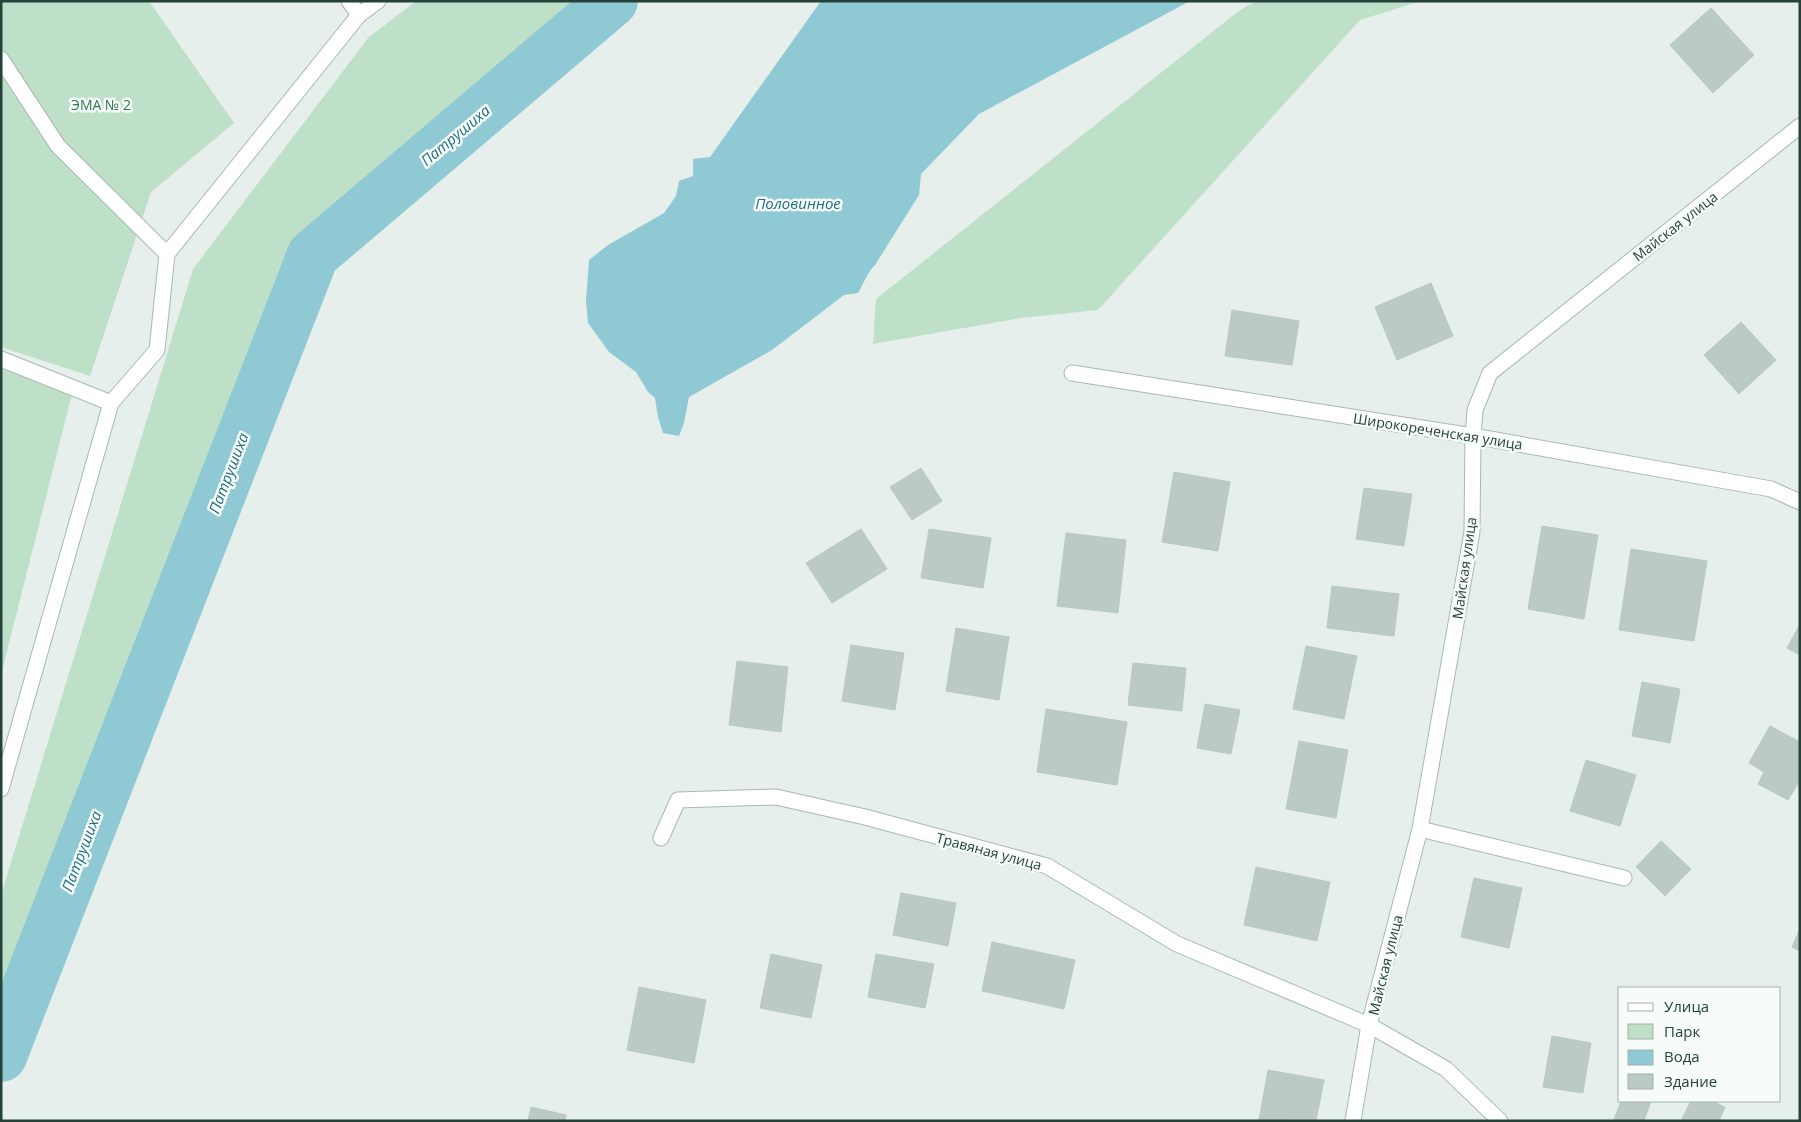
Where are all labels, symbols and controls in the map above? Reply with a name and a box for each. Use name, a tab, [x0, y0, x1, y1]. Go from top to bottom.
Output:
park label: ЭМА № 2	[71, 95, 131, 114]
water label: Патрушиха	[416, 100, 494, 170]
street label: Майская улица	[1629, 187, 1721, 265]
water label: Половинное	[755, 193, 841, 213]
street label: Широкореченская улица	[1352, 408, 1524, 454]
water label: Патрушиха	[203, 429, 253, 516]
street label: Майская улица	[1447, 516, 1481, 620]
water label: Патрушиха	[56, 807, 106, 894]
street label: Травяная улица	[934, 828, 1044, 874]
street label: Майская улица	[1363, 913, 1407, 1017]
legend	[1618, 987, 1781, 1102]
text: Улица	[1664, 996, 1709, 1016]
text: Парк	[1664, 1021, 1700, 1041]
text: Вода	[1664, 1046, 1700, 1066]
text: Здание	[1664, 1071, 1717, 1091]

